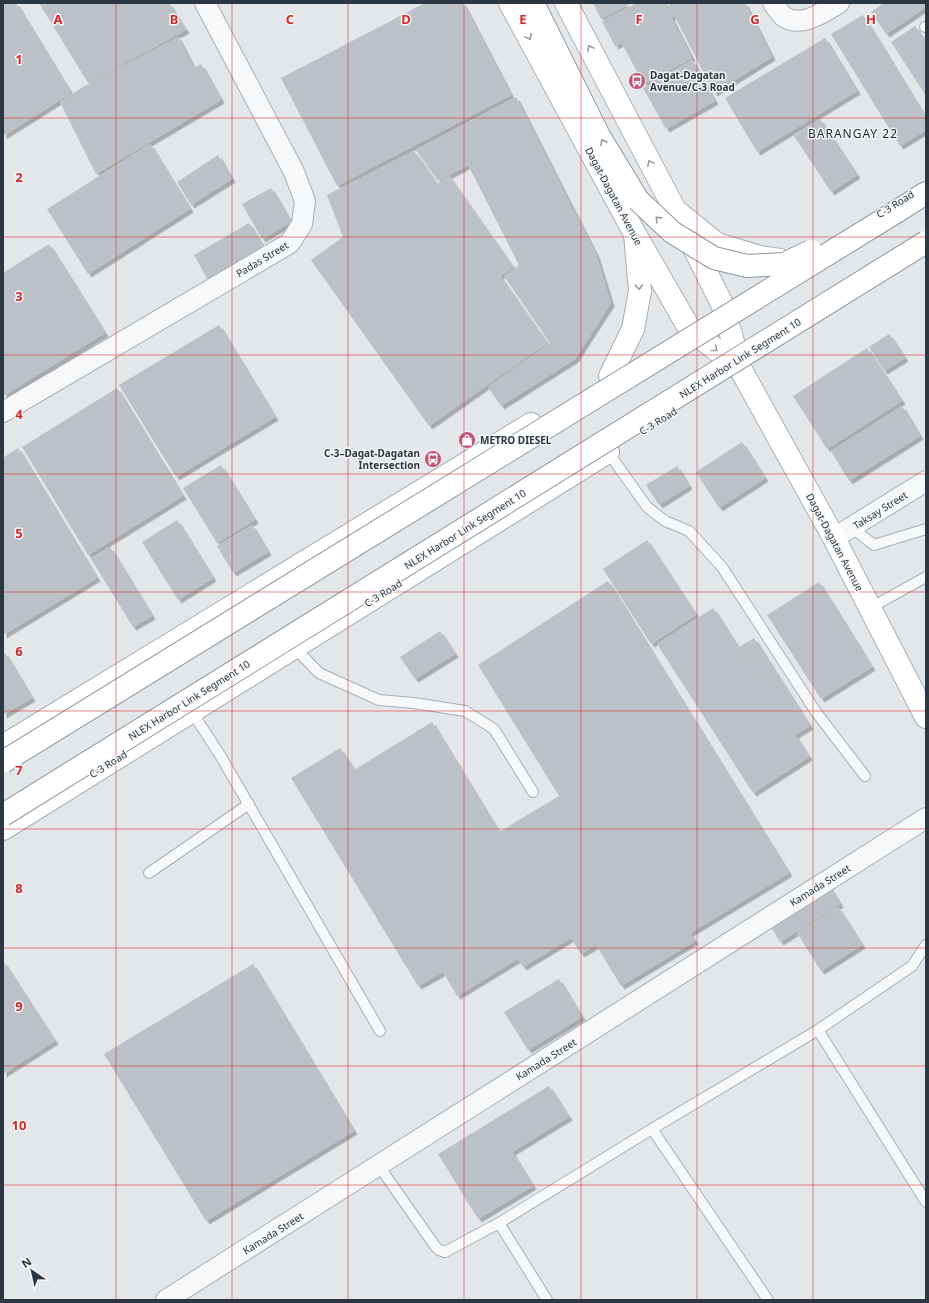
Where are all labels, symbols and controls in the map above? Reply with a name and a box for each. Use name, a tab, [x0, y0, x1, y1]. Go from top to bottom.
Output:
text: A	[54, 10, 63, 28]
text: B	[170, 10, 178, 28]
text: C	[286, 10, 294, 28]
text: D	[401, 10, 411, 28]
text: E	[519, 10, 527, 28]
text: F	[635, 10, 643, 28]
text: G	[750, 10, 760, 28]
text: H	[866, 10, 876, 28]
one-way arrow	[524, 33, 532, 41]
one-way arrow	[587, 45, 595, 52]
text: 1	[15, 50, 23, 68]
place label: Dagat-Dagatan Avenue/C-3 Road	[650, 68, 735, 94]
bus stop icon: Dagat-Dagatan Avenue/C-3 Road	[627, 71, 647, 91]
district label: BARANGAY 22	[808, 125, 898, 142]
one-way arrow	[600, 139, 607, 146]
street label: Dagat-Dagatan Avenue	[582, 144, 646, 248]
one-way arrow	[648, 160, 655, 167]
text: 2	[15, 168, 23, 186]
street label: C-3 Road	[874, 187, 916, 221]
one-way arrow	[655, 216, 663, 223]
street label: Padas Street	[233, 238, 291, 280]
one-way arrow	[635, 283, 644, 290]
text: 3	[15, 287, 23, 305]
street label: NLEX Harbor Link Segment 10	[677, 315, 804, 401]
one-way arrow	[710, 344, 717, 351]
street label: C-3 Road	[637, 404, 679, 438]
text: 4	[15, 405, 23, 423]
shop icon: METRO DIESEL	[457, 430, 477, 450]
place label: METRO DIESEL	[480, 433, 552, 447]
place label: C-3–Dagat-Dagatan Intersection	[324, 446, 420, 472]
bus stop icon: C-3–Dagat-Dagatan Intersection	[423, 449, 443, 469]
street label: NLEX Harbor Link Segment 10	[402, 486, 529, 572]
street label: Taksay Street	[850, 488, 910, 532]
street label: Dagat-Dagatan Avenue	[803, 490, 867, 594]
text: 5	[15, 524, 23, 542]
street label: C-3 Road	[362, 576, 404, 610]
text: 6	[15, 642, 23, 660]
street label: NLEX Harbor Link Segment 10	[126, 657, 253, 743]
street label: C-3 Road	[87, 747, 129, 781]
text: 7	[15, 761, 23, 779]
street label: Kamada Street	[787, 861, 853, 909]
text: 8	[15, 879, 23, 897]
text: 9	[15, 997, 23, 1015]
street label: Kamada Street	[513, 1035, 579, 1083]
text: 10	[12, 1116, 26, 1134]
street label: Kamada Street	[240, 1209, 306, 1257]
north arrow	[12, 1251, 52, 1291]
text: N	[18, 1254, 34, 1271]

